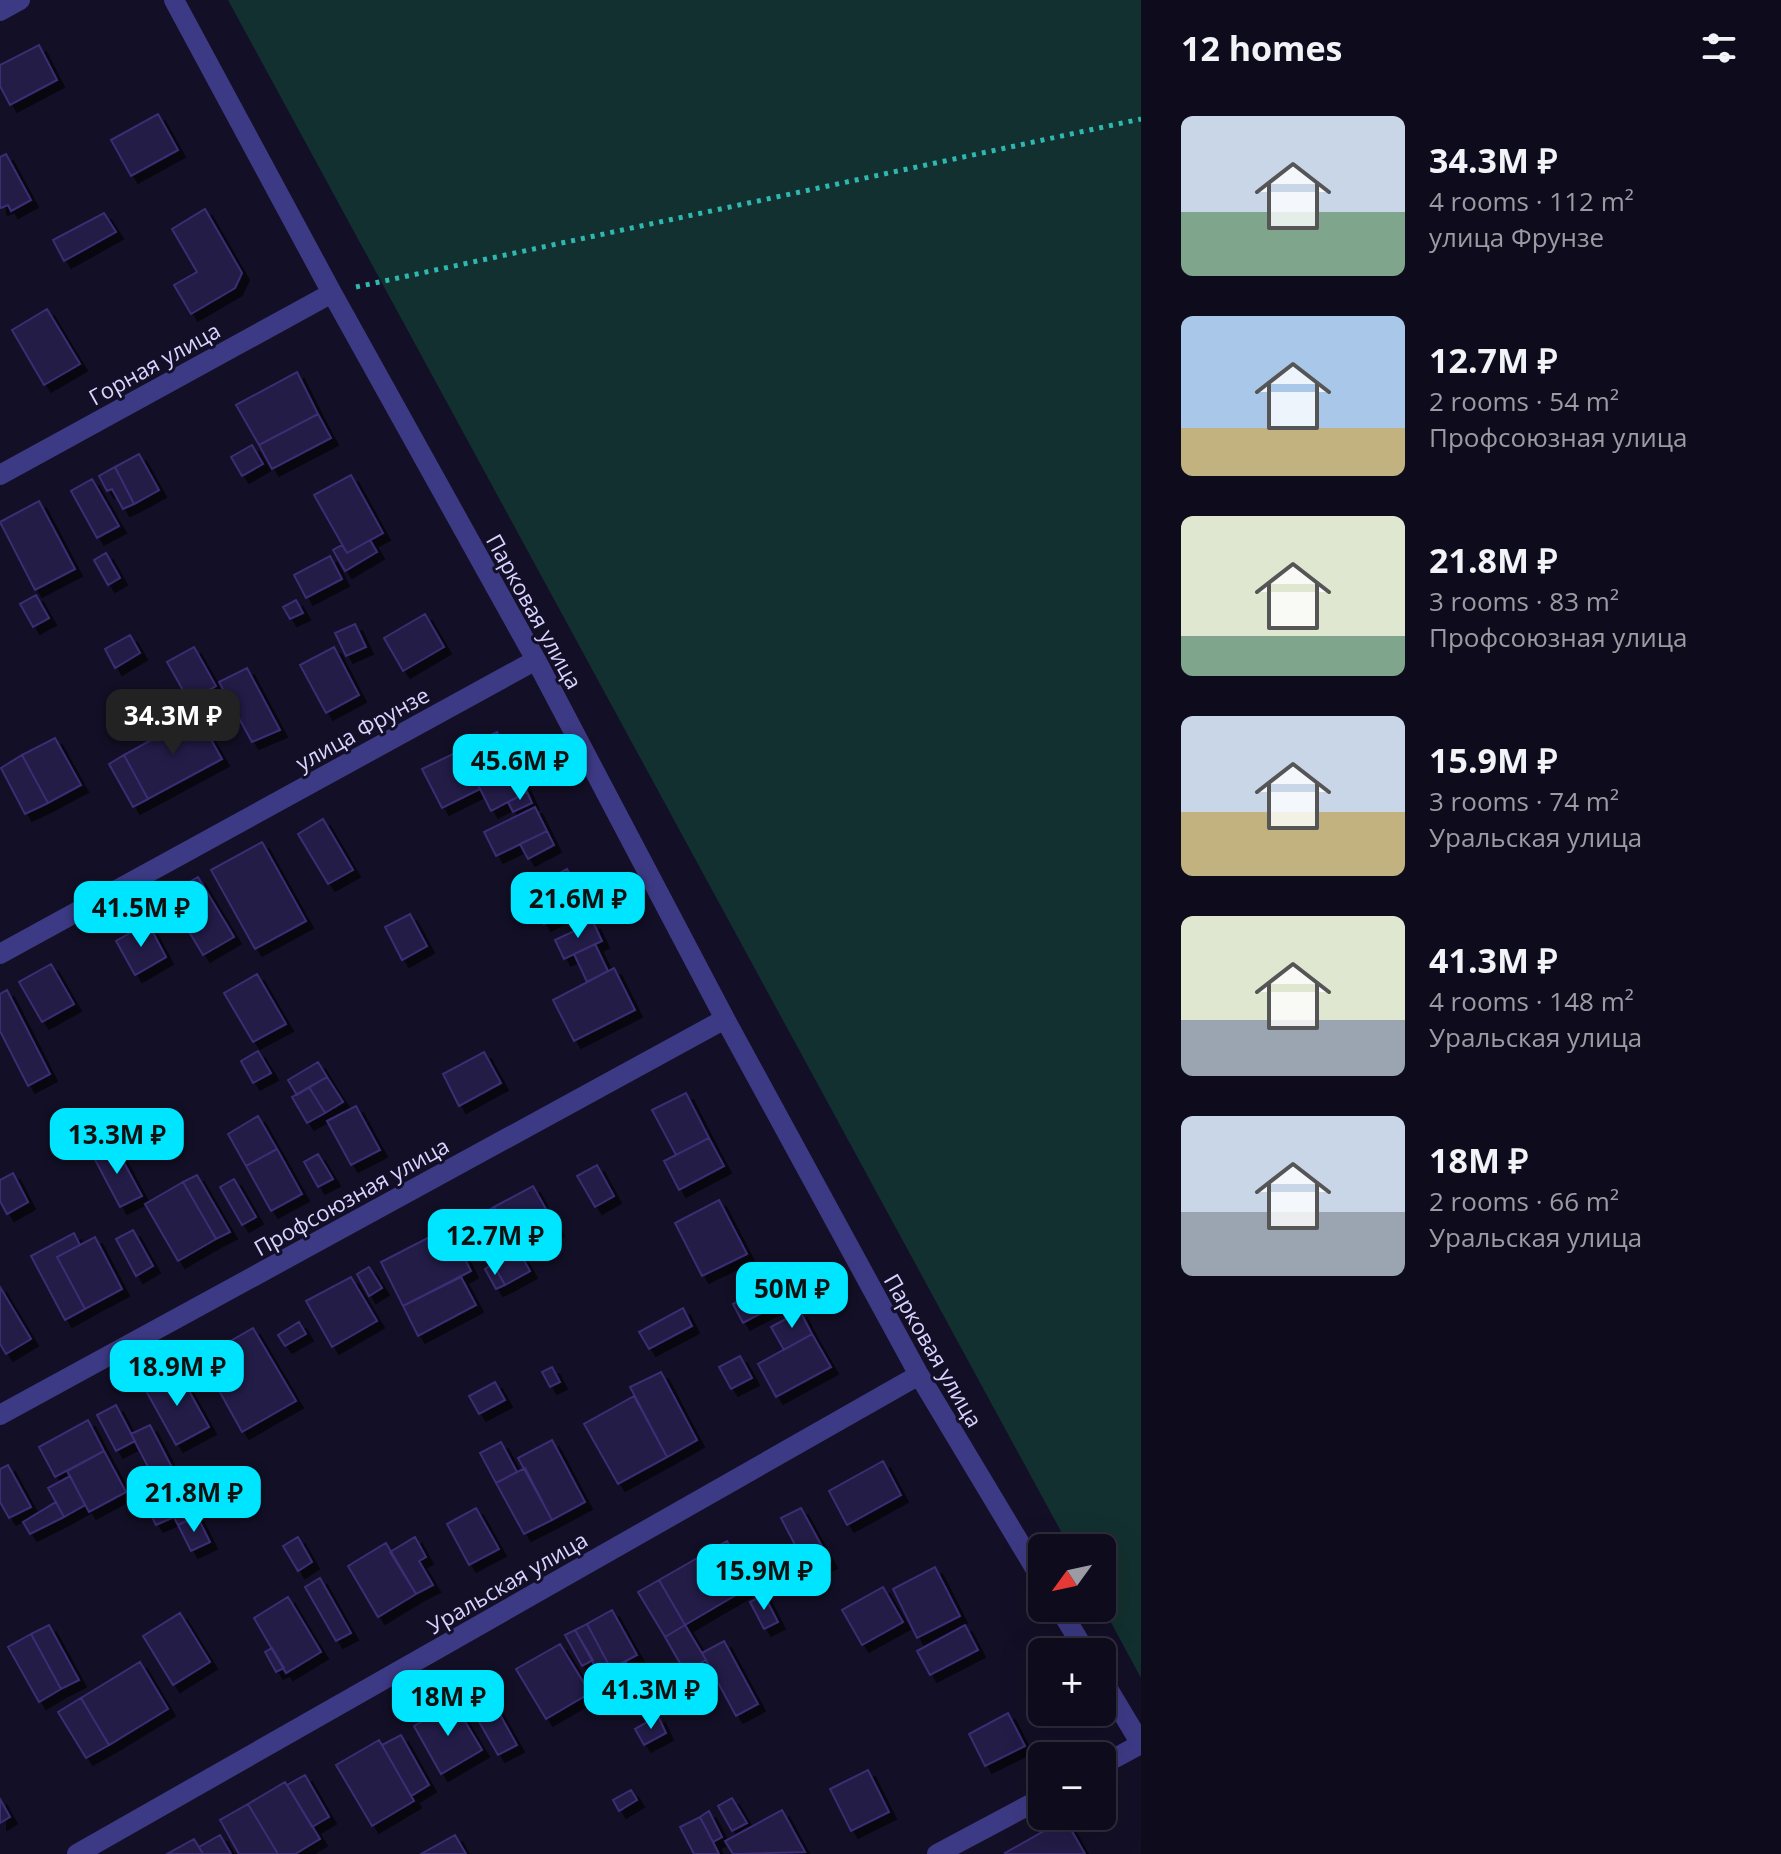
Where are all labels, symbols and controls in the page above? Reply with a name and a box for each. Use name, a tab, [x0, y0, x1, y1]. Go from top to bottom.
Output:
text: 12 homes	[1181, 25, 1342, 71]
icon: filters	[1697, 26, 1741, 70]
text: 34.3M ₽	[1429, 137, 1558, 183]
icon: home	[1245, 148, 1341, 244]
text: 4 rooms · 112 m²	[1429, 183, 1634, 219]
text: улица Фрунзе	[1429, 219, 1604, 255]
street label: Горная улица	[83, 315, 225, 411]
text: 12.7M ₽	[1429, 337, 1558, 383]
icon: home	[1245, 348, 1341, 444]
text: 2 rooms · 54 m²	[1429, 383, 1619, 419]
text: Профсоюзная улица	[1429, 419, 1688, 455]
street label: Парковая улица	[480, 528, 590, 694]
text: 21.8M ₽	[1429, 537, 1558, 583]
icon: home	[1245, 548, 1341, 644]
text: 3 rooms · 83 m²	[1429, 583, 1619, 619]
text: Профсоюзная улица	[1429, 619, 1688, 655]
street label: улица Фрунзе	[290, 679, 434, 777]
pin: 34.3M ₽	[99, 689, 247, 757]
text: 34.3M ₽	[124, 697, 222, 733]
pin: 45.6M ₽	[446, 734, 594, 802]
text: 15.9M ₽	[1429, 737, 1558, 783]
text: 45.6M ₽	[471, 742, 569, 778]
icon: home	[1245, 748, 1341, 844]
text: 3 rooms · 74 m²	[1429, 783, 1619, 819]
text: Уральская улица	[1429, 819, 1642, 855]
pin: 21.6M ₽	[504, 872, 652, 940]
text: 21.6M ₽	[529, 880, 627, 916]
pin: 41.5M ₽	[67, 881, 215, 949]
text: 41.5M ₽	[92, 889, 190, 925]
text: 41.3M ₽	[1429, 937, 1558, 983]
icon: home	[1245, 948, 1341, 1044]
text: 4 rooms · 148 m²	[1429, 983, 1634, 1019]
text: Уральская улица	[1429, 1019, 1642, 1055]
pin: 13.3M ₽	[43, 1108, 191, 1176]
text: 13.3M ₽	[68, 1116, 166, 1152]
street label: Профсоюзная улица	[248, 1130, 454, 1262]
text: 18M ₽	[1429, 1137, 1529, 1183]
icon: home	[1245, 1148, 1341, 1244]
text: 2 rooms · 66 m²	[1429, 1183, 1619, 1219]
pin: 12.7M ₽	[421, 1209, 569, 1277]
text: 12.7M ₽	[446, 1217, 544, 1253]
text: Уральская улица	[1429, 1219, 1642, 1255]
pin: 50M ₽	[736, 1262, 848, 1330]
street label: Парковая улица	[878, 1268, 990, 1432]
text: 50M ₽	[754, 1270, 830, 1306]
pin: 18.9M ₽	[103, 1340, 251, 1408]
text: 18.9M ₽	[128, 1348, 226, 1384]
pin: 21.8M ₽	[120, 1466, 268, 1534]
text: 21.8M ₽	[145, 1474, 243, 1510]
street label: Уральская улица	[421, 1524, 593, 1640]
north arrow	[1028, 1534, 1116, 1622]
map controls	[1028, 1534, 1116, 1830]
pin: 15.9M ₽	[690, 1544, 838, 1612]
text: 15.9M ₽	[715, 1552, 813, 1588]
button: +	[1028, 1638, 1116, 1726]
pin: 41.3M ₽	[577, 1663, 725, 1731]
pin: 18M ₽	[392, 1670, 504, 1738]
text: 41.3M ₽	[602, 1671, 700, 1707]
text: 18M ₽	[410, 1678, 486, 1714]
button: −	[1028, 1742, 1116, 1830]

